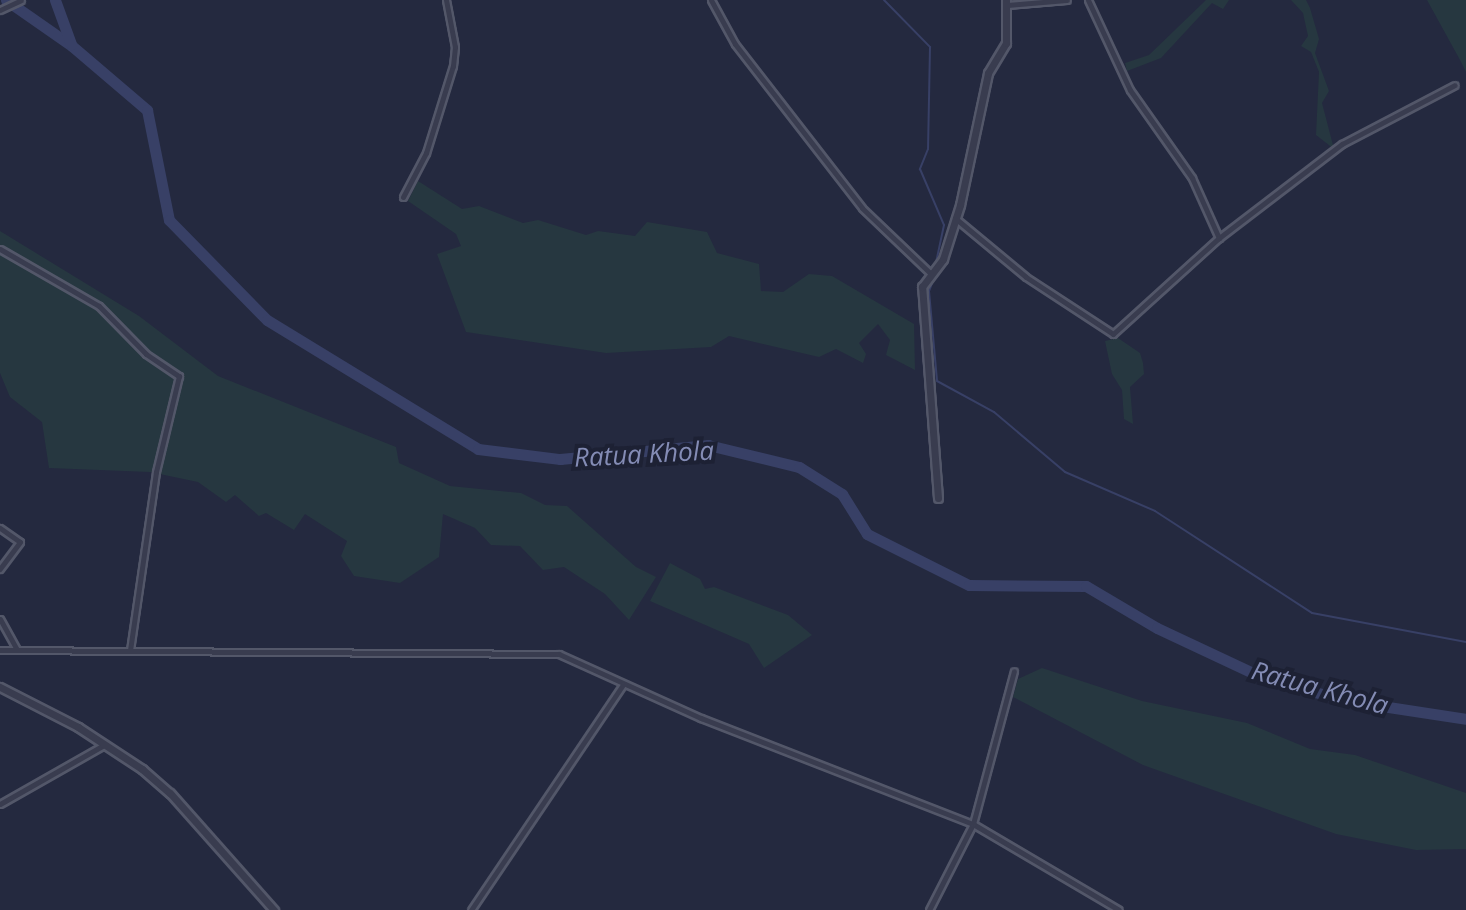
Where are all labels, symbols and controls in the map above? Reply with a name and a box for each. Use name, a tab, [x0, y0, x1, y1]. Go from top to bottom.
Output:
water label: Ratua Khola	[573, 435, 715, 473]
water label: Ratua Khola	[1248, 655, 1392, 721]

